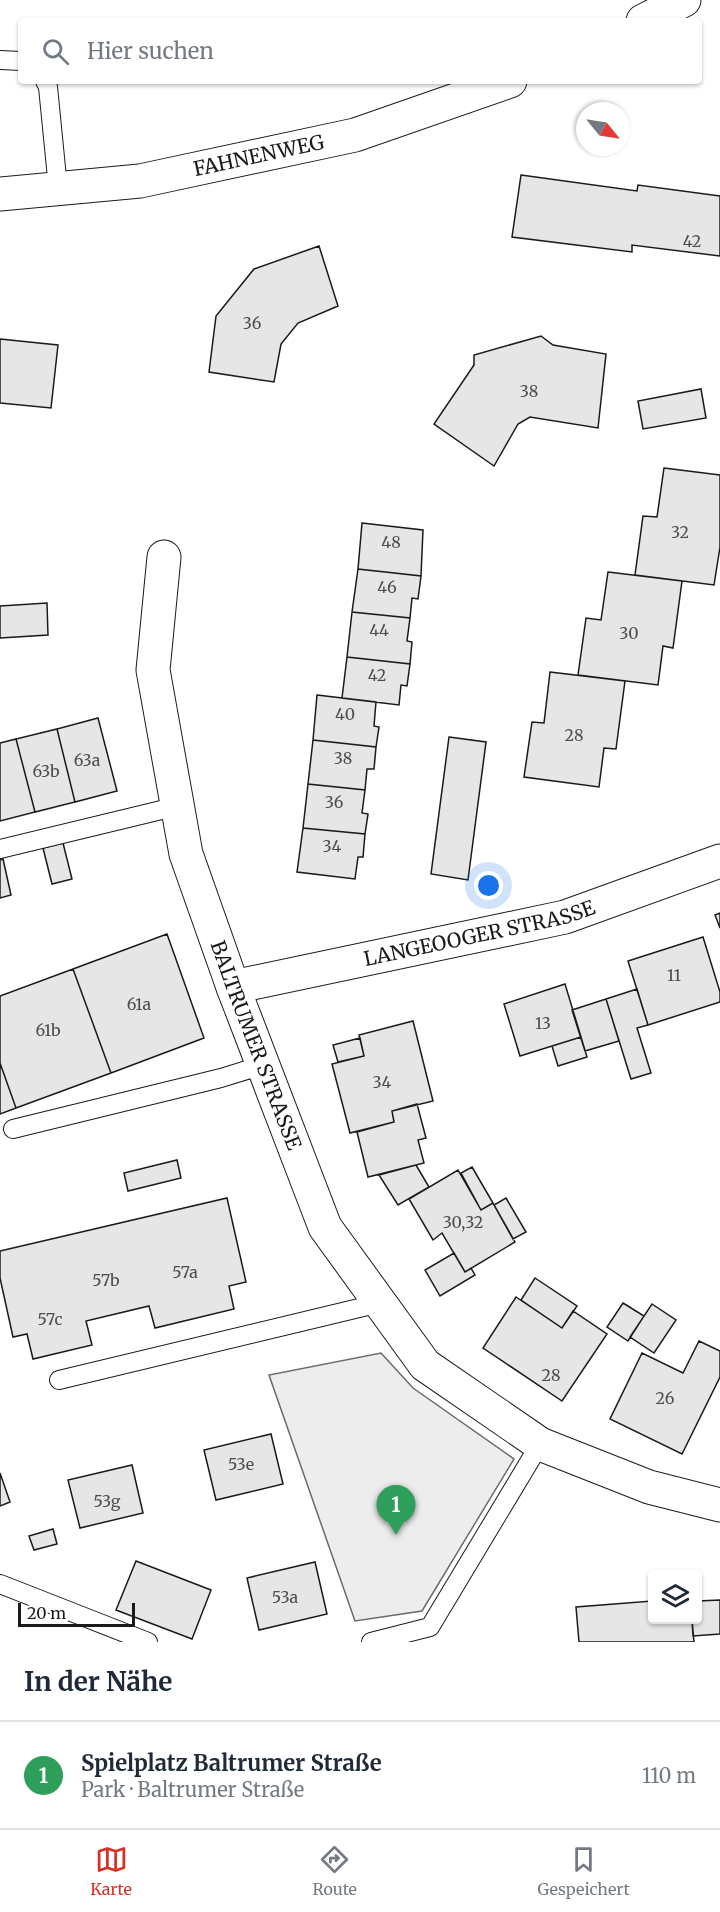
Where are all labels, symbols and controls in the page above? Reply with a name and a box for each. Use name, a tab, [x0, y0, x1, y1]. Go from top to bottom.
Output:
search box	[18, 18, 702, 84]
icon: search	[39, 35, 72, 68]
text: Hier suchen	[87, 37, 214, 65]
north arrow	[576, 102, 630, 156]
street label: FAHNENWEG	[191, 129, 327, 181]
house number: 42	[683, 231, 701, 251]
house number: 36	[243, 313, 262, 333]
house number: 38	[520, 381, 538, 401]
house number: 32	[671, 522, 689, 542]
house number: 48	[381, 532, 401, 552]
house number: 46	[377, 577, 397, 597]
house number: 44	[369, 620, 389, 640]
house number: 30	[619, 623, 639, 643]
house number: 42	[368, 665, 386, 685]
house number: 40	[335, 704, 355, 724]
house number: 28	[565, 725, 583, 745]
house number: 38	[334, 748, 352, 768]
house number: 63a	[74, 750, 101, 770]
house number: 63b	[32, 761, 60, 781]
house number: 36	[325, 792, 344, 812]
house number: 34	[323, 836, 342, 856]
your location	[474, 871, 503, 900]
street label: LANGEOOGER STRASSE	[361, 894, 598, 971]
street label: BALTRUMER STRASSE	[206, 937, 307, 1153]
house number: 11	[667, 965, 681, 985]
house number: 61a	[127, 994, 152, 1014]
house number: 13	[535, 1013, 551, 1033]
house number: 61b	[35, 1020, 61, 1040]
house number: 34	[373, 1072, 392, 1092]
house number: 30,32	[443, 1212, 483, 1232]
house number: 57a	[172, 1262, 198, 1282]
house number: 57b	[92, 1270, 120, 1290]
house number: 57c	[37, 1309, 63, 1329]
house number: 28	[542, 1365, 560, 1385]
house number: 26	[656, 1388, 675, 1408]
house number: 53e	[228, 1454, 254, 1474]
pin: 1	[376, 1486, 416, 1535]
house number: 53g	[93, 1491, 121, 1511]
map controls	[648, 1570, 702, 1624]
button: layers	[648, 1570, 702, 1624]
house number: 53a	[272, 1587, 299, 1607]
scale bar	[18, 1600, 135, 1628]
text: 20 m	[27, 1603, 66, 1623]
text: In der Nähe	[24, 1665, 172, 1698]
text: Spielplatz Baltrumer Straße	[81, 1749, 382, 1777]
text: 1	[39, 1763, 48, 1788]
text: 110 m	[642, 1763, 696, 1788]
text: Park · Baltrumer Straße	[81, 1777, 304, 1802]
tab: Karte	[90, 1843, 132, 1899]
tab: Route	[312, 1843, 357, 1899]
tab: Gespeichert	[538, 1843, 630, 1899]

